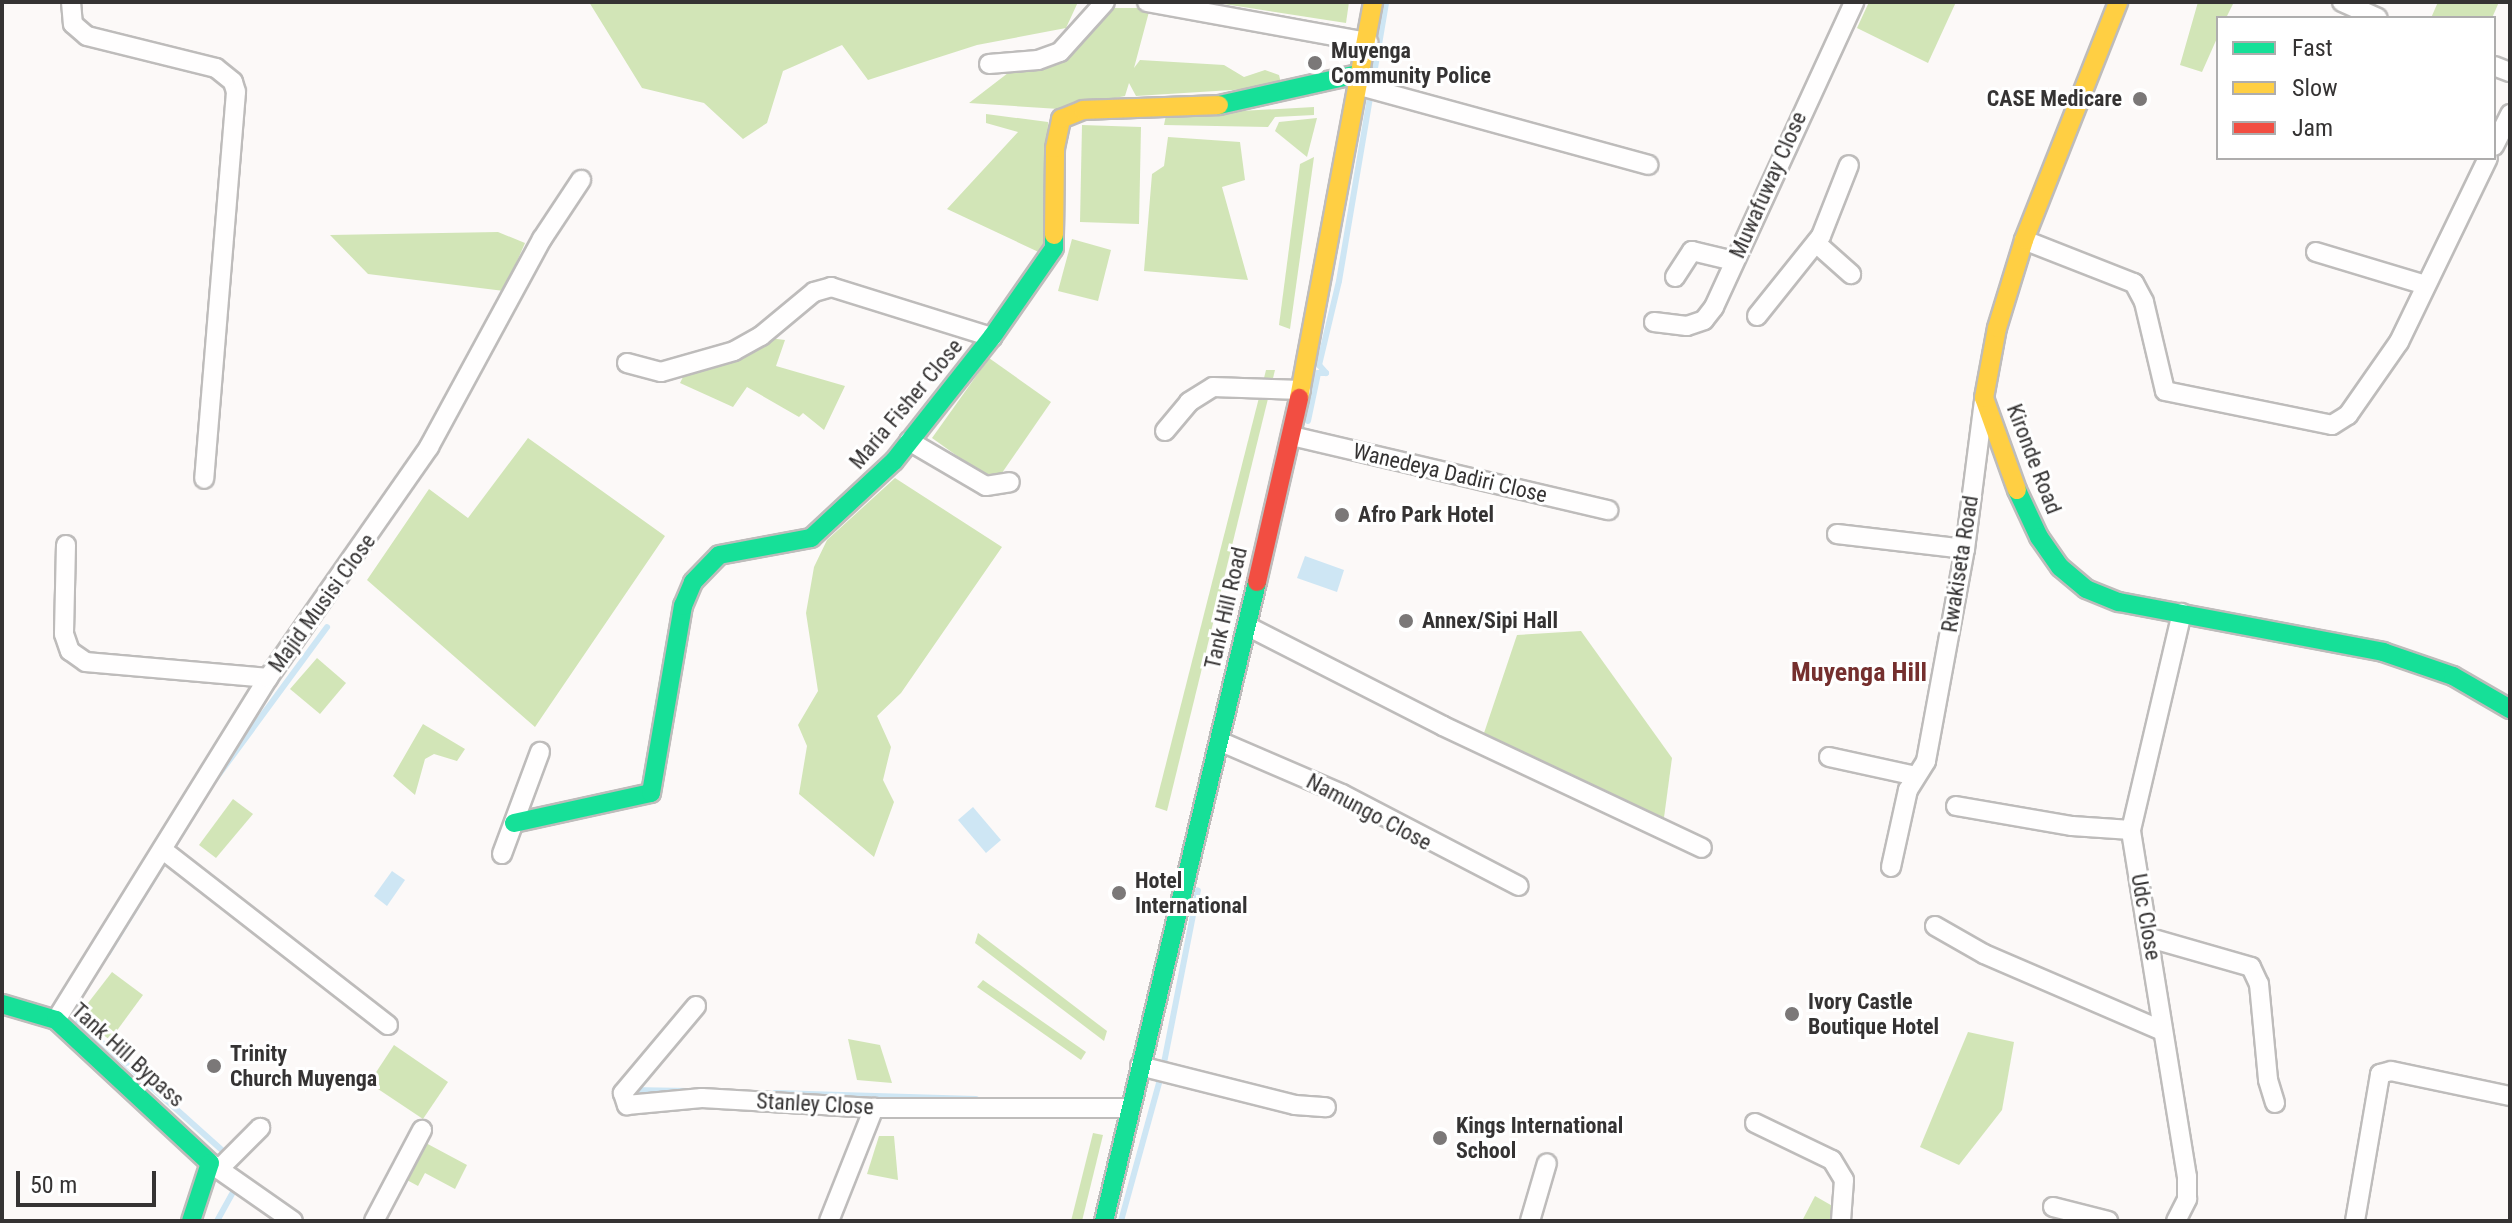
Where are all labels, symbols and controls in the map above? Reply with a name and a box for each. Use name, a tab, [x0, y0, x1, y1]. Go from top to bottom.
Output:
legend	[2216, 16, 2496, 160]
text: Fast	[2292, 34, 2333, 62]
place label: Muyenga Community Police	[1331, 37, 1491, 88]
marker: Muyenga Community Police	[1306, 54, 1324, 72]
text: Slow	[2292, 74, 2338, 102]
place label: CASE Medicare	[1987, 86, 2122, 112]
marker: CASE Medicare	[2129, 88, 2151, 110]
street label: Muwafuway Close	[1724, 108, 1812, 262]
text: Jam	[2292, 114, 2333, 142]
street label: Maria Fisher Close	[844, 334, 968, 474]
street label: Kironde Road	[2001, 400, 2067, 518]
street label: Wanedeya Dadiri Close	[1350, 438, 1550, 508]
street label: Rwakiseta Road	[1936, 494, 1984, 634]
place label: Afro Park Hotel	[1358, 502, 1494, 528]
marker: Afro Park Hotel	[1333, 506, 1351, 524]
street label: Majid Musisi Close	[263, 529, 381, 677]
street label: Tank Hill Road	[1199, 544, 1253, 672]
place label: Annex/Sipi Hall	[1422, 608, 1558, 634]
marker: Annex/Sipi Hall	[1397, 612, 1415, 630]
district label: Muyenga Hill	[1791, 657, 1927, 689]
street label: Namungo Close	[1302, 768, 1436, 856]
place label: Hotel International	[1135, 867, 1247, 918]
street label: Udc Close	[2125, 872, 2167, 962]
marker: Hotel International	[1110, 884, 1128, 902]
place label: Ivory Castle Boutique Hotel	[1808, 988, 1939, 1040]
street label: Tank Hill Bypass	[66, 997, 190, 1113]
marker: Ivory Castle Boutique Hotel	[1783, 1005, 1801, 1023]
place label: Trinity Church Muyenga	[230, 1040, 377, 1092]
marker: Trinity Church Muyenga	[205, 1057, 223, 1075]
street label: Stanley Close	[756, 1088, 874, 1120]
place label: Kings International School	[1456, 1112, 1623, 1164]
marker: Kings International School	[1431, 1129, 1449, 1147]
scale bar	[20, 1155, 160, 1205]
text: 50 m	[30, 1171, 77, 1199]

